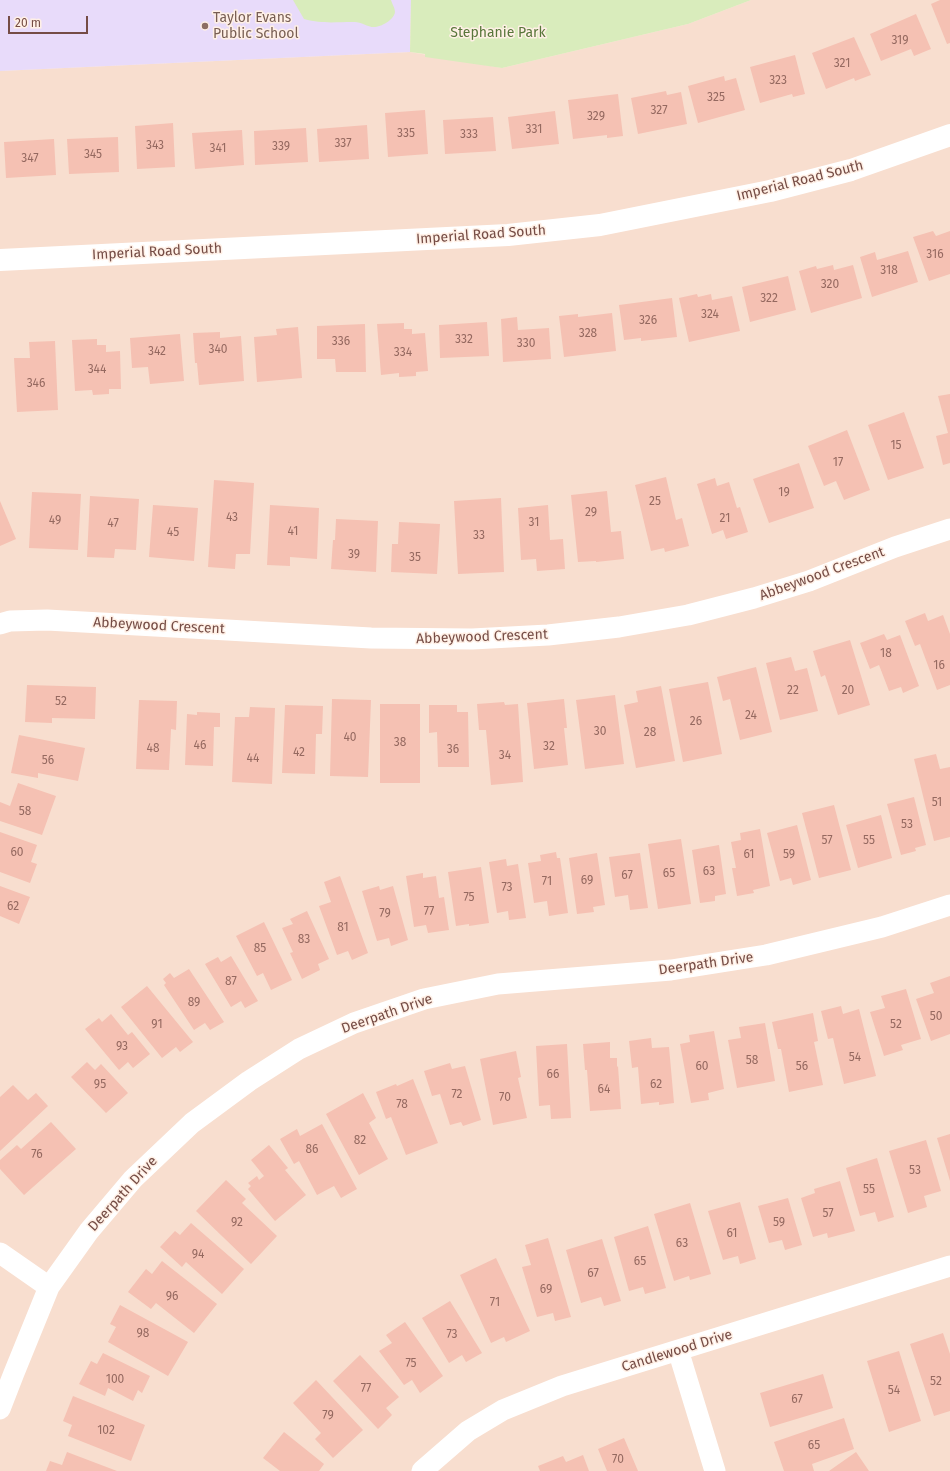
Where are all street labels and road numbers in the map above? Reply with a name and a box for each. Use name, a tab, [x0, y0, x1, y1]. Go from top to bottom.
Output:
street label: Imperial Road South	[735, 157, 865, 205]
street label: Imperial Road South	[416, 222, 546, 248]
street label: Imperial Road South	[92, 240, 222, 264]
street label: Abbeywood Crescent	[757, 544, 887, 604]
street label: Abbeywood Crescent	[93, 614, 225, 638]
street label: Abbeywood Crescent	[416, 626, 548, 648]
street label: Deerpath Drive	[658, 949, 754, 979]
street label: Deerpath Drive	[339, 991, 435, 1037]
street label: Deerpath Drive	[85, 1153, 161, 1235]
street label: Candlewood Drive	[620, 1326, 734, 1376]

